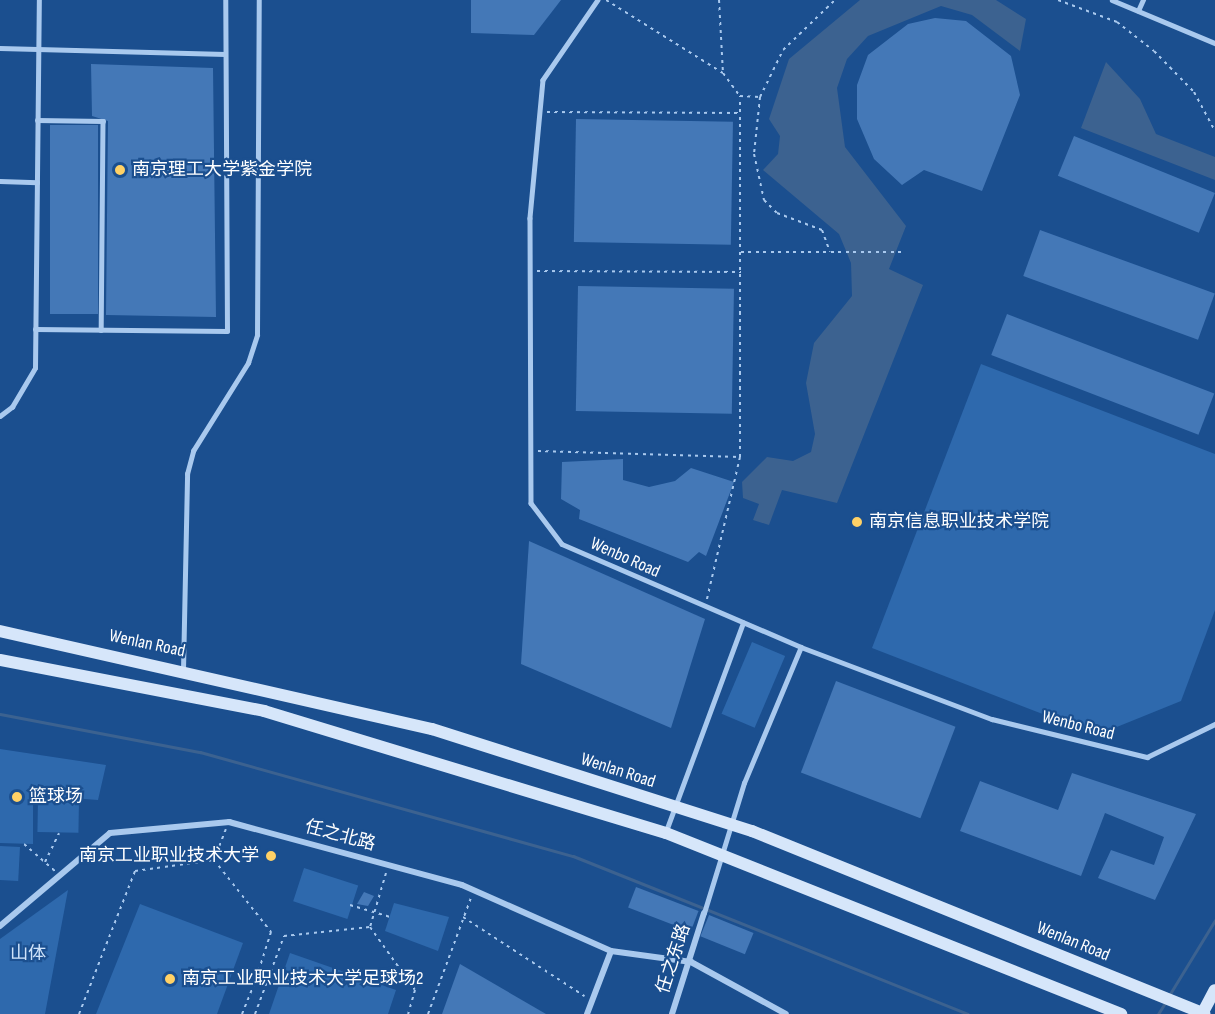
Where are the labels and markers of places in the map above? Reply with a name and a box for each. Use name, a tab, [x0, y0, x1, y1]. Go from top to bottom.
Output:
place label: 南京理工大学紫金学院	[132, 159, 312, 181]
marker: 南京理工大学紫金学院	[113, 163, 127, 177]
place label: 南京信息职业技术学院	[869, 511, 1049, 533]
marker: 南京信息职业技术学院	[850, 515, 864, 529]
place label: 篮球场	[29, 786, 83, 808]
marker: 篮球场	[10, 790, 24, 804]
place label: 南京工业职业技术大学	[79, 845, 259, 867]
marker: 南京工业职业技术大学	[264, 849, 278, 863]
place label: 南京工业职业技术大学足球场2	[182, 968, 423, 990]
marker: 南京工业职业技术大学足球场2	[163, 972, 177, 986]

